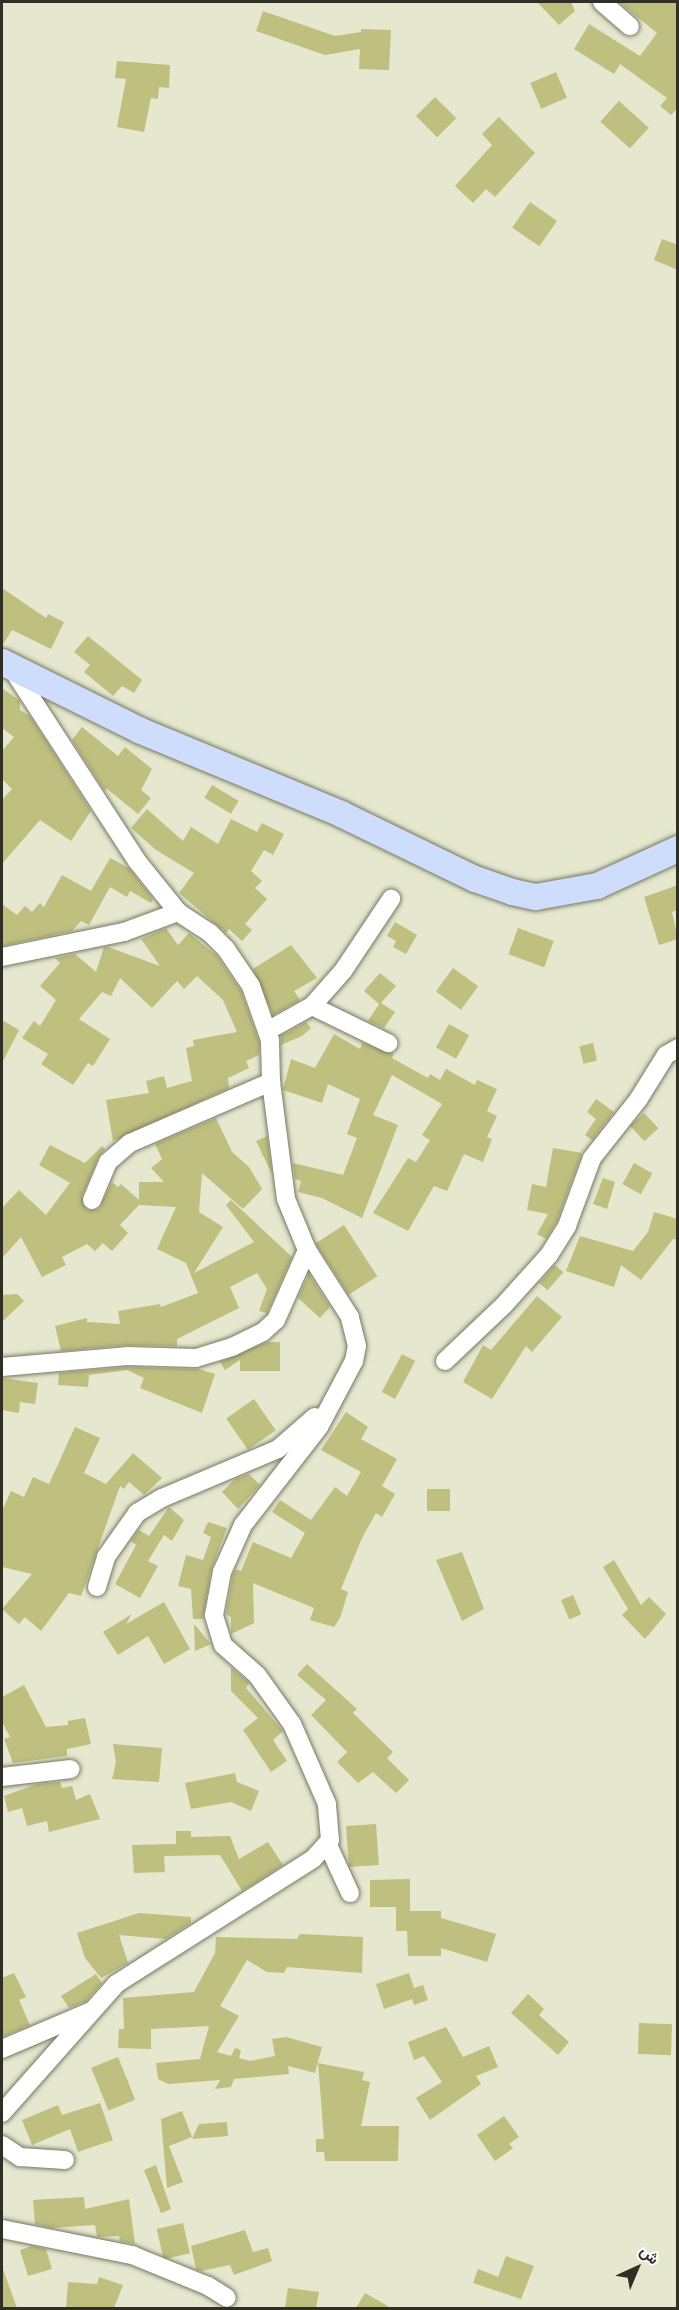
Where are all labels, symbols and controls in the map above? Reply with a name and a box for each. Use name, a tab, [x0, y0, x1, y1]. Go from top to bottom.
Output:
north arrow	[607, 2238, 667, 2298]
text: ش	[635, 2240, 664, 2270]

